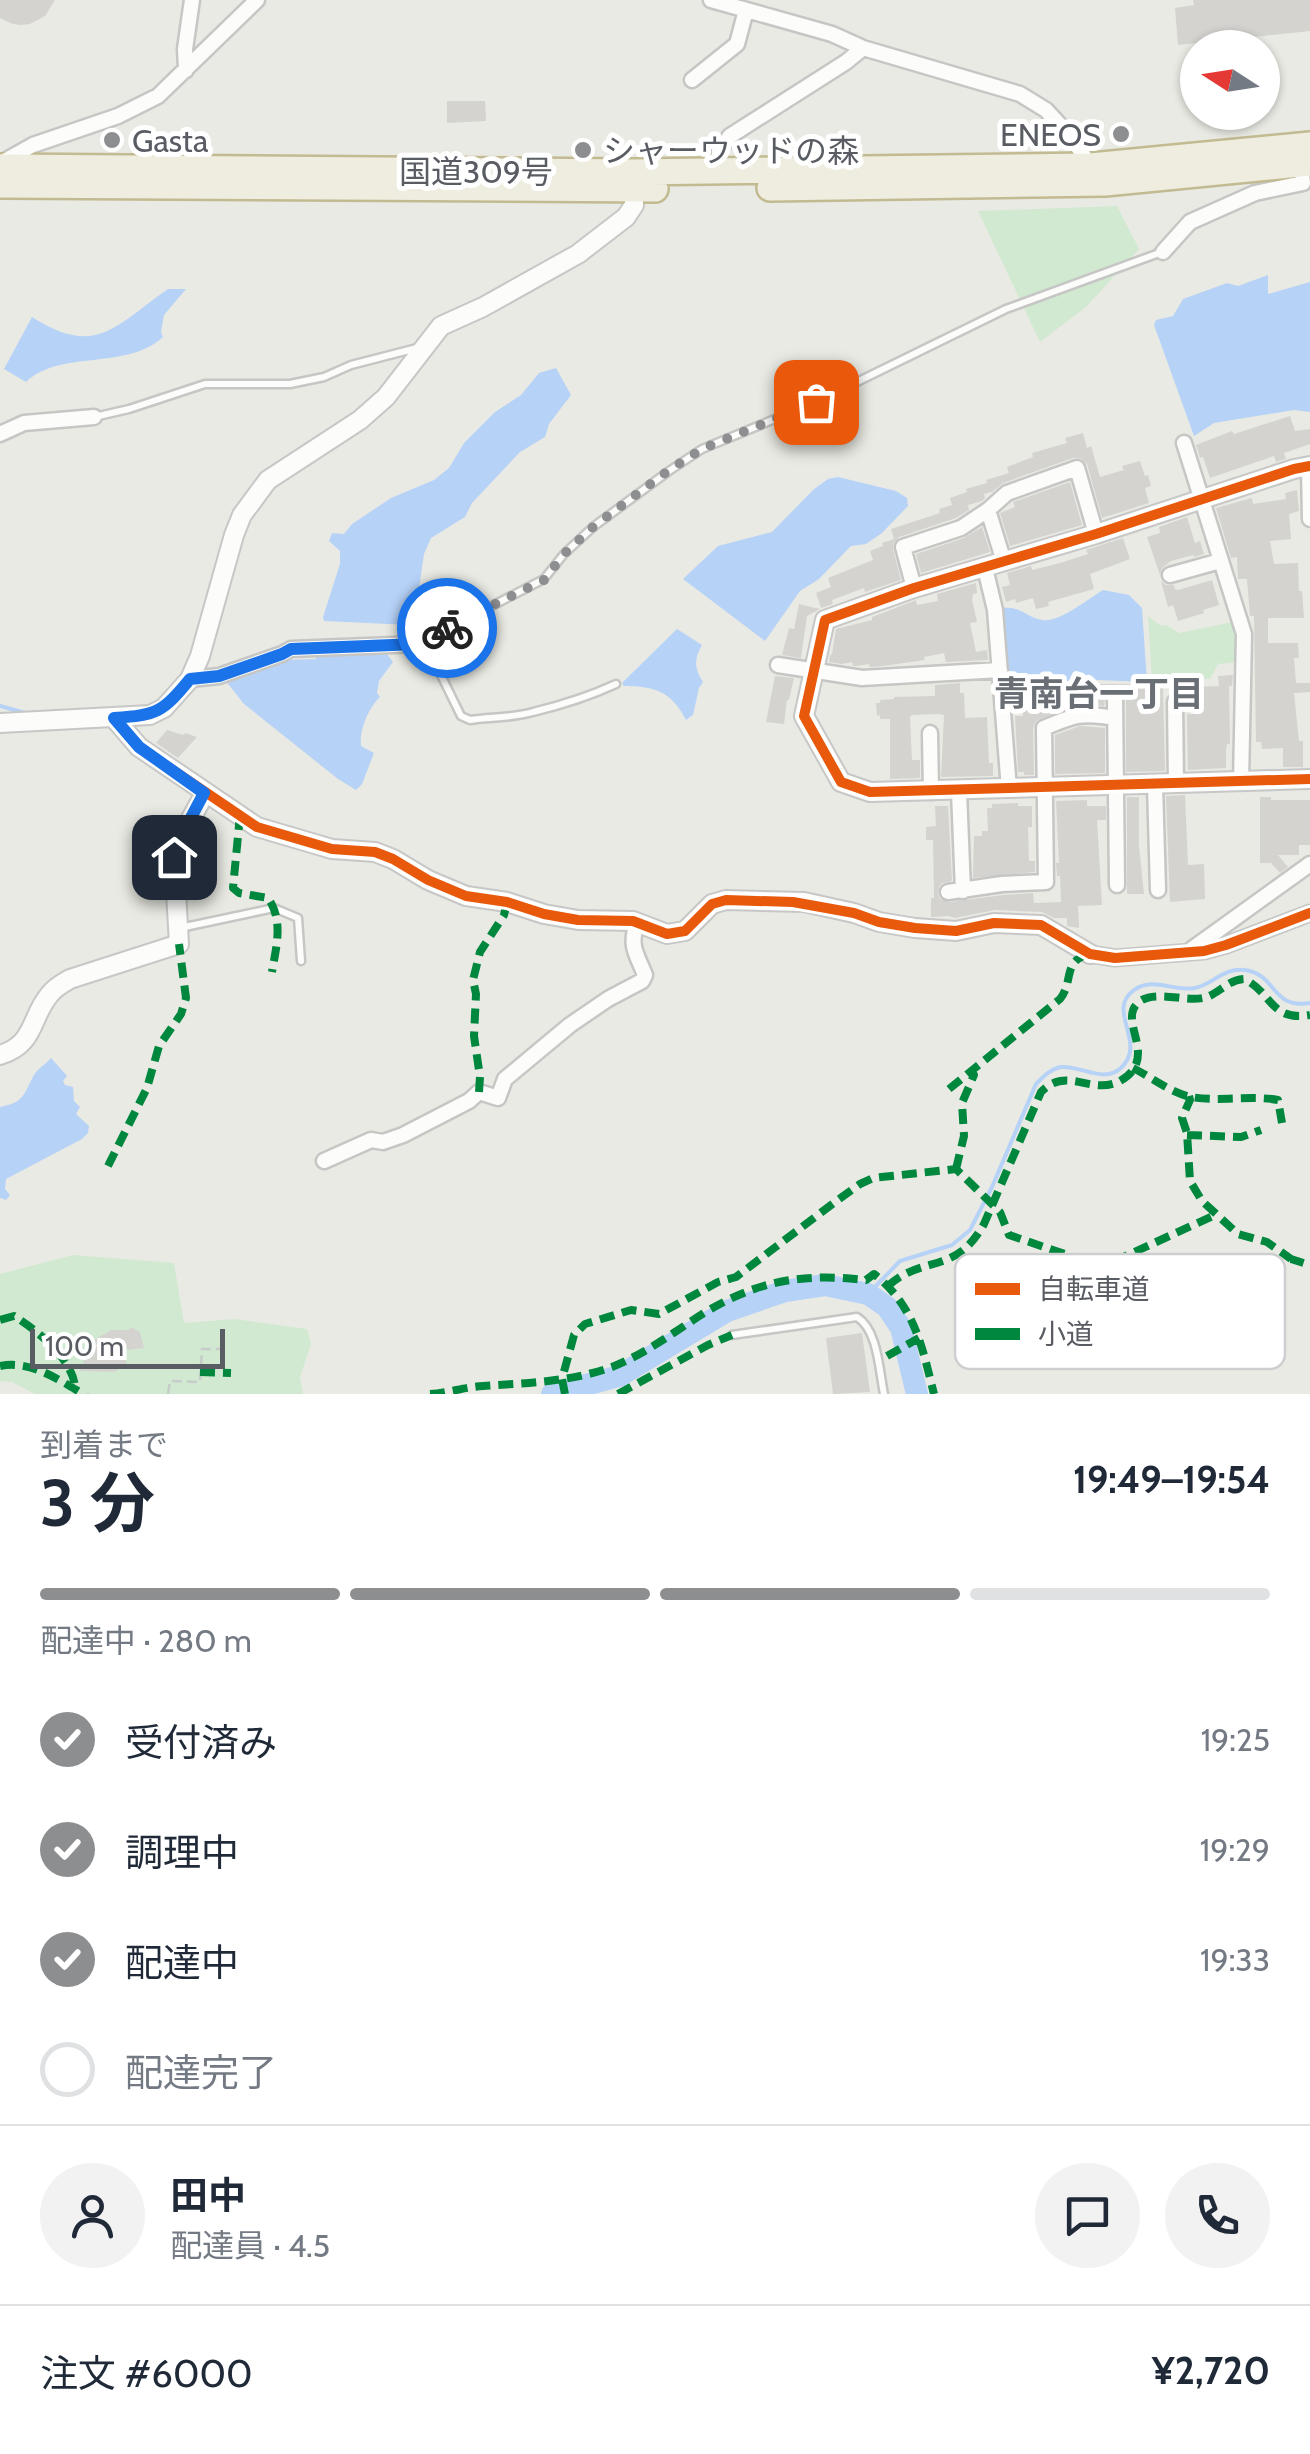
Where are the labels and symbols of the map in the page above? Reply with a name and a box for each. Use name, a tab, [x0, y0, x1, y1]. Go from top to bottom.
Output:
north arrow	[1180, 30, 1280, 130]
place label: ENEOS	[1000, 115, 1101, 154]
place label: Gasta	[132, 121, 209, 160]
marker: ENEOS	[1110, 123, 1132, 145]
marker: Gasta	[101, 129, 123, 151]
place label: シャーウッドの森	[603, 131, 859, 170]
marker: シャーウッドの森	[572, 139, 594, 161]
street label: 国道309号	[399, 152, 553, 191]
pin	[774, 360, 859, 445]
courier	[397, 578, 497, 678]
district label: 青南台一丁目	[994, 672, 1204, 715]
pin	[132, 815, 217, 900]
legend	[955, 1254, 1285, 1369]
text: 自転車道	[1038, 1272, 1150, 1306]
text: 小道	[1038, 1317, 1094, 1351]
scale bar	[30, 1324, 225, 1368]

